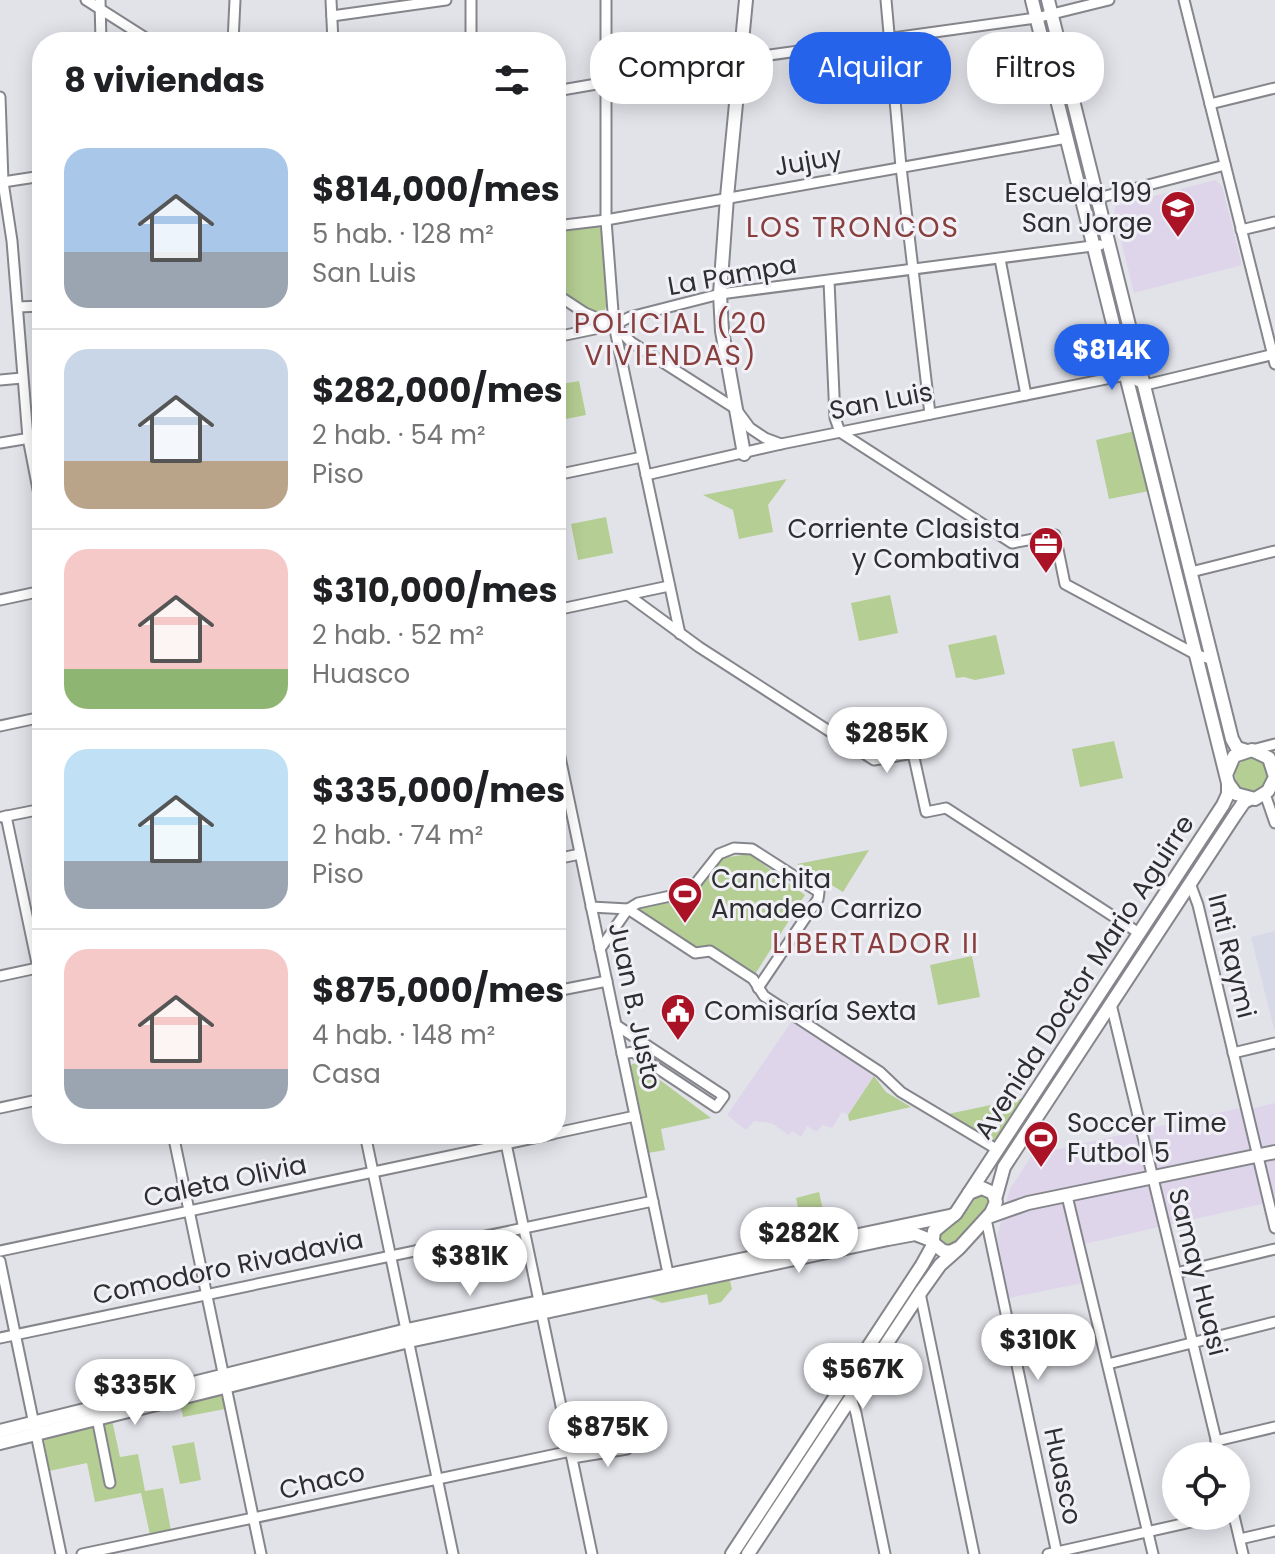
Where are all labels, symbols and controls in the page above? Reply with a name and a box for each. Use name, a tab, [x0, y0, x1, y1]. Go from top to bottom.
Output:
chip: Comprar	[590, 32, 773, 104]
chip: Alquilar	[789, 32, 951, 104]
chip: Filtros	[967, 32, 1104, 104]
text: 8 viviendas	[64, 56, 265, 104]
icon: filters	[490, 58, 534, 102]
street label: Jujuy	[771, 137, 845, 185]
text: $814,000/mes	[312, 165, 560, 213]
place label: Escuela 199 San Jorge	[1005, 175, 1152, 241]
icon: home	[128, 180, 224, 276]
school or university icon: Escuela 199 San Jorge	[1159, 189, 1197, 239]
district label: LOS TRONCOS	[746, 208, 960, 247]
text: 5 hab. · 128 m²	[312, 216, 494, 252]
street label: La Pampa	[665, 246, 799, 304]
text: San Luis	[312, 255, 416, 291]
district label: POLICIAL (20 VIVIENDAS)	[574, 304, 768, 375]
pin: $814K	[1056, 324, 1168, 392]
text: $814K	[1072, 332, 1152, 368]
text: $282,000/mes	[312, 366, 563, 414]
street label: San Luis	[826, 373, 936, 429]
icon: home	[128, 381, 224, 477]
text: 2 hab. · 54 m²	[312, 417, 486, 453]
text: Piso	[312, 456, 364, 492]
place label: Corriente Clasista y Combativa	[788, 511, 1020, 577]
office icon: Corriente Clasista y Combativa	[1027, 525, 1065, 575]
text: $310,000/mes	[312, 566, 557, 614]
icon: home	[128, 581, 224, 677]
text: 2 hab. · 52 m²	[312, 617, 484, 653]
text: Huasco	[312, 656, 410, 692]
pin: $285K	[831, 707, 943, 775]
text: $285K	[845, 715, 929, 751]
text: $335,000/mes	[312, 766, 565, 814]
icon: home	[128, 781, 224, 877]
street label: Avenida Doctor Mario Aguirre	[965, 808, 1203, 1146]
text: 2 hab. · 74 m²	[312, 817, 483, 853]
text: Piso	[312, 856, 364, 892]
place label: Canchita Amadeo Carrizo	[711, 861, 922, 927]
sports icon: Canchita Amadeo Carrizo	[666, 875, 704, 925]
street label: Inti Raymi	[1199, 890, 1265, 1022]
street label: Juan B. Justo	[600, 919, 670, 1093]
district label: LIBERTADOR II	[772, 924, 980, 963]
text: $875,000/mes	[312, 966, 564, 1014]
icon: home	[128, 981, 224, 1077]
public building icon: Comisaría Sexta	[659, 992, 697, 1042]
place label: Comisaría Sexta	[704, 993, 917, 1029]
text: 4 hab. · 148 m²	[312, 1017, 495, 1053]
text: Casa	[312, 1056, 381, 1092]
place label: Soccer Time Futbol 5	[1067, 1105, 1227, 1171]
sports icon: Soccer Time Futbol 5	[1022, 1119, 1060, 1169]
street label: Caleta Olivia	[140, 1146, 310, 1216]
street label: Samay Huasi	[1160, 1185, 1236, 1359]
pin: $282K	[743, 1207, 855, 1275]
text: $282K	[758, 1215, 840, 1251]
street label: Comodoro Rivadavia	[89, 1221, 367, 1313]
pin: $381K	[414, 1230, 526, 1298]
text: $381K	[431, 1238, 509, 1274]
pin: $310K	[982, 1314, 1094, 1382]
text: $310K	[999, 1322, 1077, 1358]
pin: $567K	[807, 1343, 919, 1411]
text: $567K	[822, 1351, 904, 1387]
pin: $335K	[79, 1359, 191, 1427]
text: $335K	[93, 1367, 177, 1403]
pin: $875K	[552, 1401, 664, 1469]
text: $875K	[567, 1409, 649, 1445]
street label: Huasco	[1035, 1424, 1091, 1528]
map controls	[1162, 1442, 1250, 1530]
button: locate	[1162, 1442, 1250, 1530]
street label: Chaco	[276, 1454, 368, 1508]

